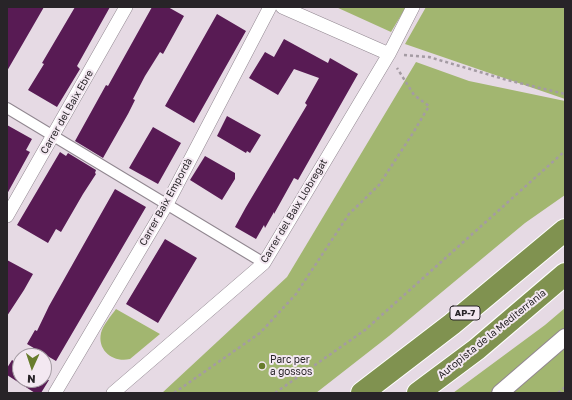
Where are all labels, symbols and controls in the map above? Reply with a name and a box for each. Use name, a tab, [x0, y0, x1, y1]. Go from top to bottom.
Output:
street label: Carrer del Baix Ebre	[38, 68, 96, 156]
street label: Carrer Baix Empordà	[137, 156, 195, 248]
street label: Carrer del Baix Llobregat	[258, 157, 330, 265]
street label: Autopista de la Mediterrània	[436, 287, 548, 381]
road number: AP-7	[450, 306, 480, 320]
north arrow	[12, 348, 52, 388]
place label: Parc per a gossos	[270, 354, 312, 378]
marker: Parc per a gossos	[257, 361, 267, 371]
text: N	[27, 373, 36, 386]

